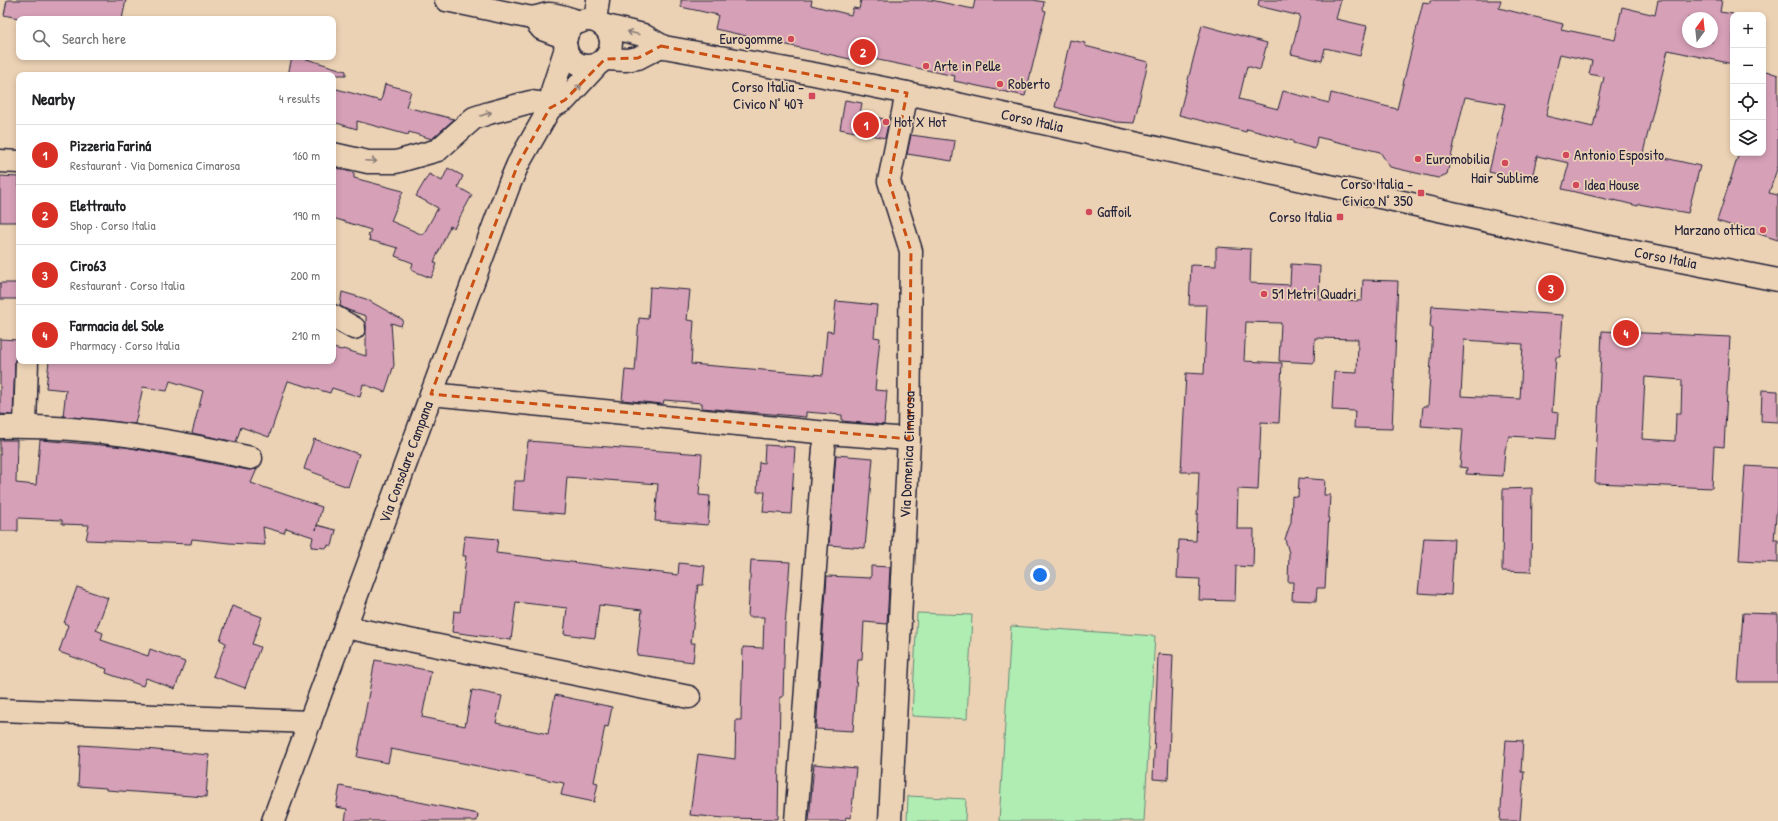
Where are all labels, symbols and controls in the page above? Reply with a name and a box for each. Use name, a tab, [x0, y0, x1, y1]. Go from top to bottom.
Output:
north arrow	[1682, 12, 1718, 48]
map controls	[1730, 12, 1766, 156]
button: +	[1730, 12, 1766, 48]
search box	[16, 16, 336, 60]
icon: search	[30, 27, 52, 49]
text: Search here	[62, 28, 126, 49]
one-way arrow	[627, 28, 640, 36]
place label: Eurogomme	[719, 28, 783, 49]
marker: Eurogomme	[786, 34, 796, 44]
pin: 2	[850, 37, 876, 67]
button: −	[1730, 48, 1766, 84]
place label: Arte in Pelle	[934, 55, 1001, 76]
marker: Arte in Pelle	[921, 61, 931, 71]
place label: Roberto	[1008, 73, 1050, 94]
place label: Corso Italia - Civico N° 407	[731, 76, 804, 114]
marker: Roberto	[995, 79, 1005, 89]
one-way arrow	[572, 84, 582, 93]
button: locate	[1730, 84, 1766, 120]
text: Nearby	[32, 87, 75, 110]
text: 4 results	[279, 89, 320, 107]
marker: Corso Italia - Civico N° 407	[807, 91, 817, 101]
street label: Corso Italia	[999, 103, 1066, 137]
one-way arrow	[480, 109, 492, 117]
pin: 1	[853, 110, 879, 140]
place label: Hot X Hot	[894, 111, 947, 132]
marker: Hot X Hot	[881, 117, 891, 127]
button: layers	[1730, 120, 1766, 156]
text: Pizzeria Fariná	[70, 135, 151, 156]
place label: Antonio Esposito	[1574, 144, 1664, 165]
text: 1	[43, 146, 47, 164]
text: 160 m	[292, 146, 320, 164]
place label: Euromobilia	[1426, 148, 1490, 169]
marker: Antonio Esposito	[1561, 150, 1571, 160]
marker: Euromobilia	[1413, 154, 1423, 164]
text: Restaurant · Via Domenica Cimarosa	[70, 156, 240, 174]
one-way arrow	[364, 158, 377, 165]
marker: Hair Sublime	[1500, 158, 1510, 168]
place label: Hair Sublime	[1471, 167, 1539, 188]
place label: Corso Italia - Civico N° 350	[1340, 173, 1413, 211]
place label: Idea House	[1584, 174, 1640, 195]
marker: Idea House	[1571, 180, 1581, 190]
marker: Corso Italia - Civico N° 350	[1416, 188, 1426, 198]
text: Elettrauto	[70, 195, 126, 216]
place label: Gaffoil	[1097, 201, 1131, 222]
text: 2	[42, 206, 48, 224]
text: 190 m	[293, 206, 320, 224]
place label: Corso Italia	[1269, 206, 1332, 227]
marker: Gaffoil	[1084, 207, 1094, 217]
marker: Corso Italia	[1335, 212, 1345, 222]
text: Shop · Corso Italia	[70, 216, 156, 234]
place label: Marzano ottica	[1674, 219, 1755, 240]
marker: Marzano ottica	[1758, 225, 1768, 235]
street label: Corso Italia	[1633, 241, 1699, 274]
text: Ciro63	[70, 255, 106, 276]
text: 3	[42, 266, 48, 284]
text: 200 m	[290, 266, 320, 284]
pin: 3	[1538, 273, 1564, 303]
text: Restaurant · Corso Italia	[70, 276, 185, 294]
place label: 51 Metri Quadri	[1272, 283, 1357, 304]
marker: 51 Metri Quadri	[1259, 289, 1269, 299]
text: Farmacia del Sole	[70, 315, 164, 336]
pin: 4	[1613, 318, 1639, 348]
text: 4	[43, 326, 47, 344]
text: 210 m	[292, 326, 320, 344]
text: Pharmacy · Corso Italia	[70, 336, 180, 354]
street label: Via Domenica Cimarosa	[894, 391, 920, 518]
street label: Via Consolare Campana	[374, 398, 438, 526]
your location	[1030, 565, 1050, 585]

